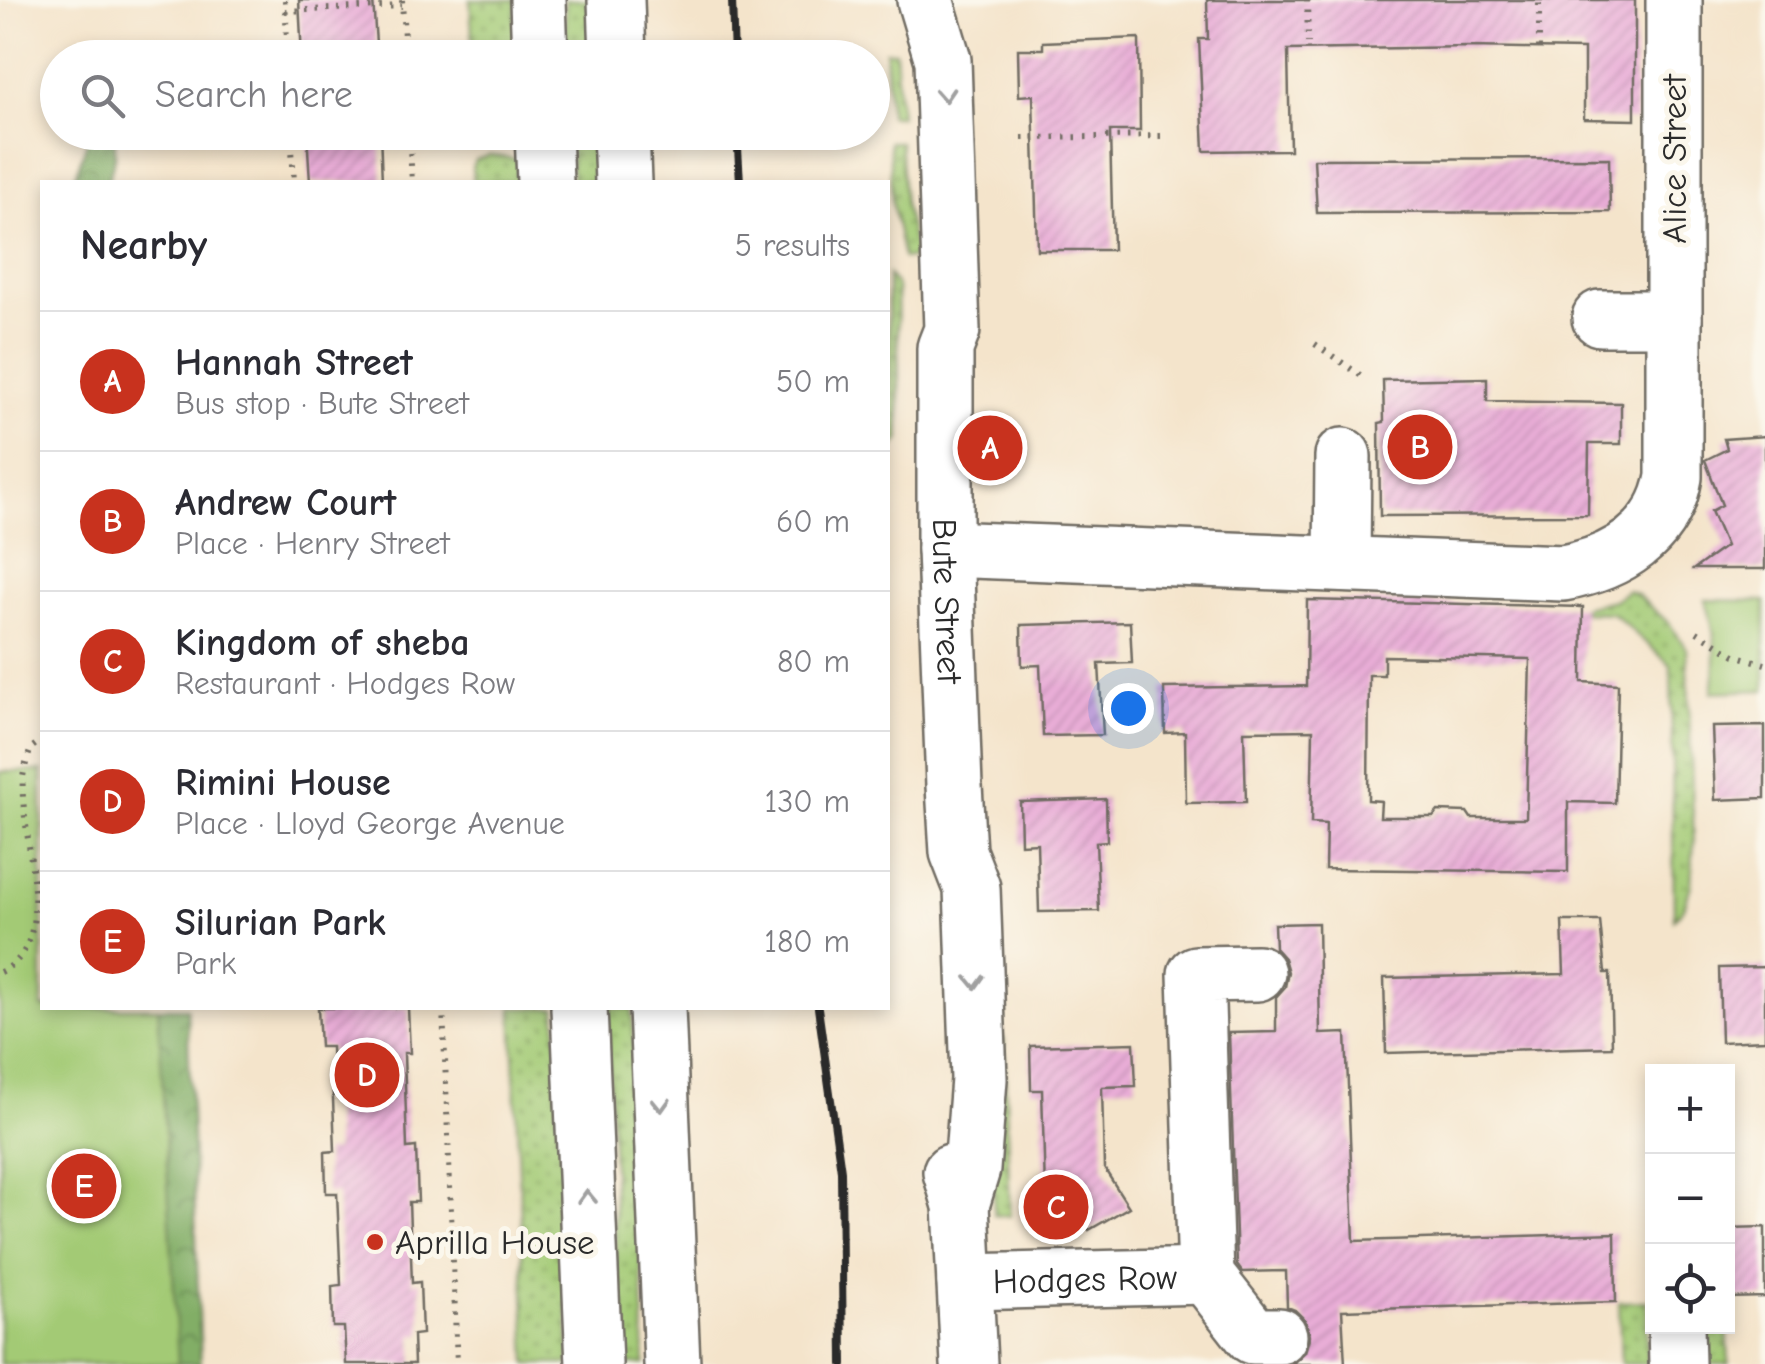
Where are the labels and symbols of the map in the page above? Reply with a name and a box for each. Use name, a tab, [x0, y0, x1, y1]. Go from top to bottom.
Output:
street label: Alice Street	[1654, 73, 1695, 244]
one-way arrow	[934, 87, 955, 103]
pin: A	[958, 410, 1022, 486]
pin: B	[1388, 410, 1452, 484]
street label: Bute Street	[925, 518, 971, 685]
your location	[1103, 683, 1154, 734]
one-way arrow	[964, 974, 985, 990]
pin: D	[334, 1038, 400, 1112]
one-way arrow	[651, 1097, 672, 1113]
pin: E	[52, 1148, 116, 1224]
pin: C	[1024, 1170, 1088, 1244]
one-way arrow	[576, 1188, 597, 1204]
place label: Aprilla House	[395, 1222, 595, 1263]
marker: Aprilla House	[364, 1231, 386, 1253]
street label: Hodges Row	[992, 1256, 1178, 1302]

